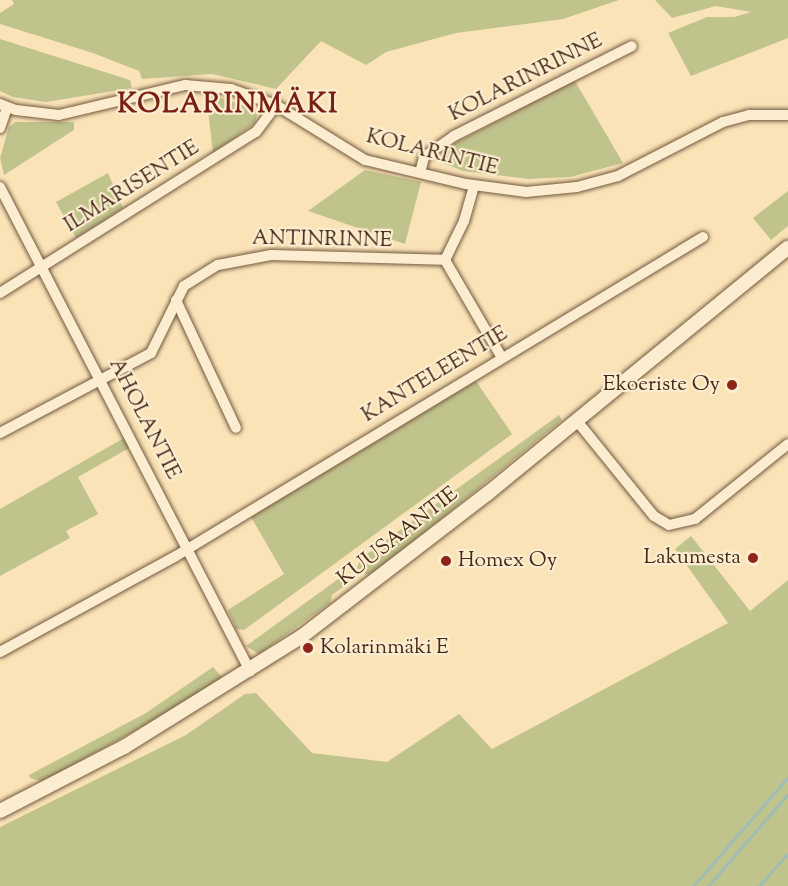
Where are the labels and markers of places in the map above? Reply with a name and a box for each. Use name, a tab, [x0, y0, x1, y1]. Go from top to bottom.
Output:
place label: Ekoeriste Oy	[603, 372, 720, 398]
marker: Ekoeriste Oy	[725, 378, 739, 392]
place label: Lakumesta	[643, 545, 741, 571]
place label: Homex Oy	[458, 548, 557, 574]
marker: Lakumesta	[746, 551, 760, 565]
marker: Homex Oy	[439, 554, 453, 568]
place label: Kolarinmäki E	[320, 635, 449, 661]
marker: Kolarinmäki E	[301, 641, 315, 655]

